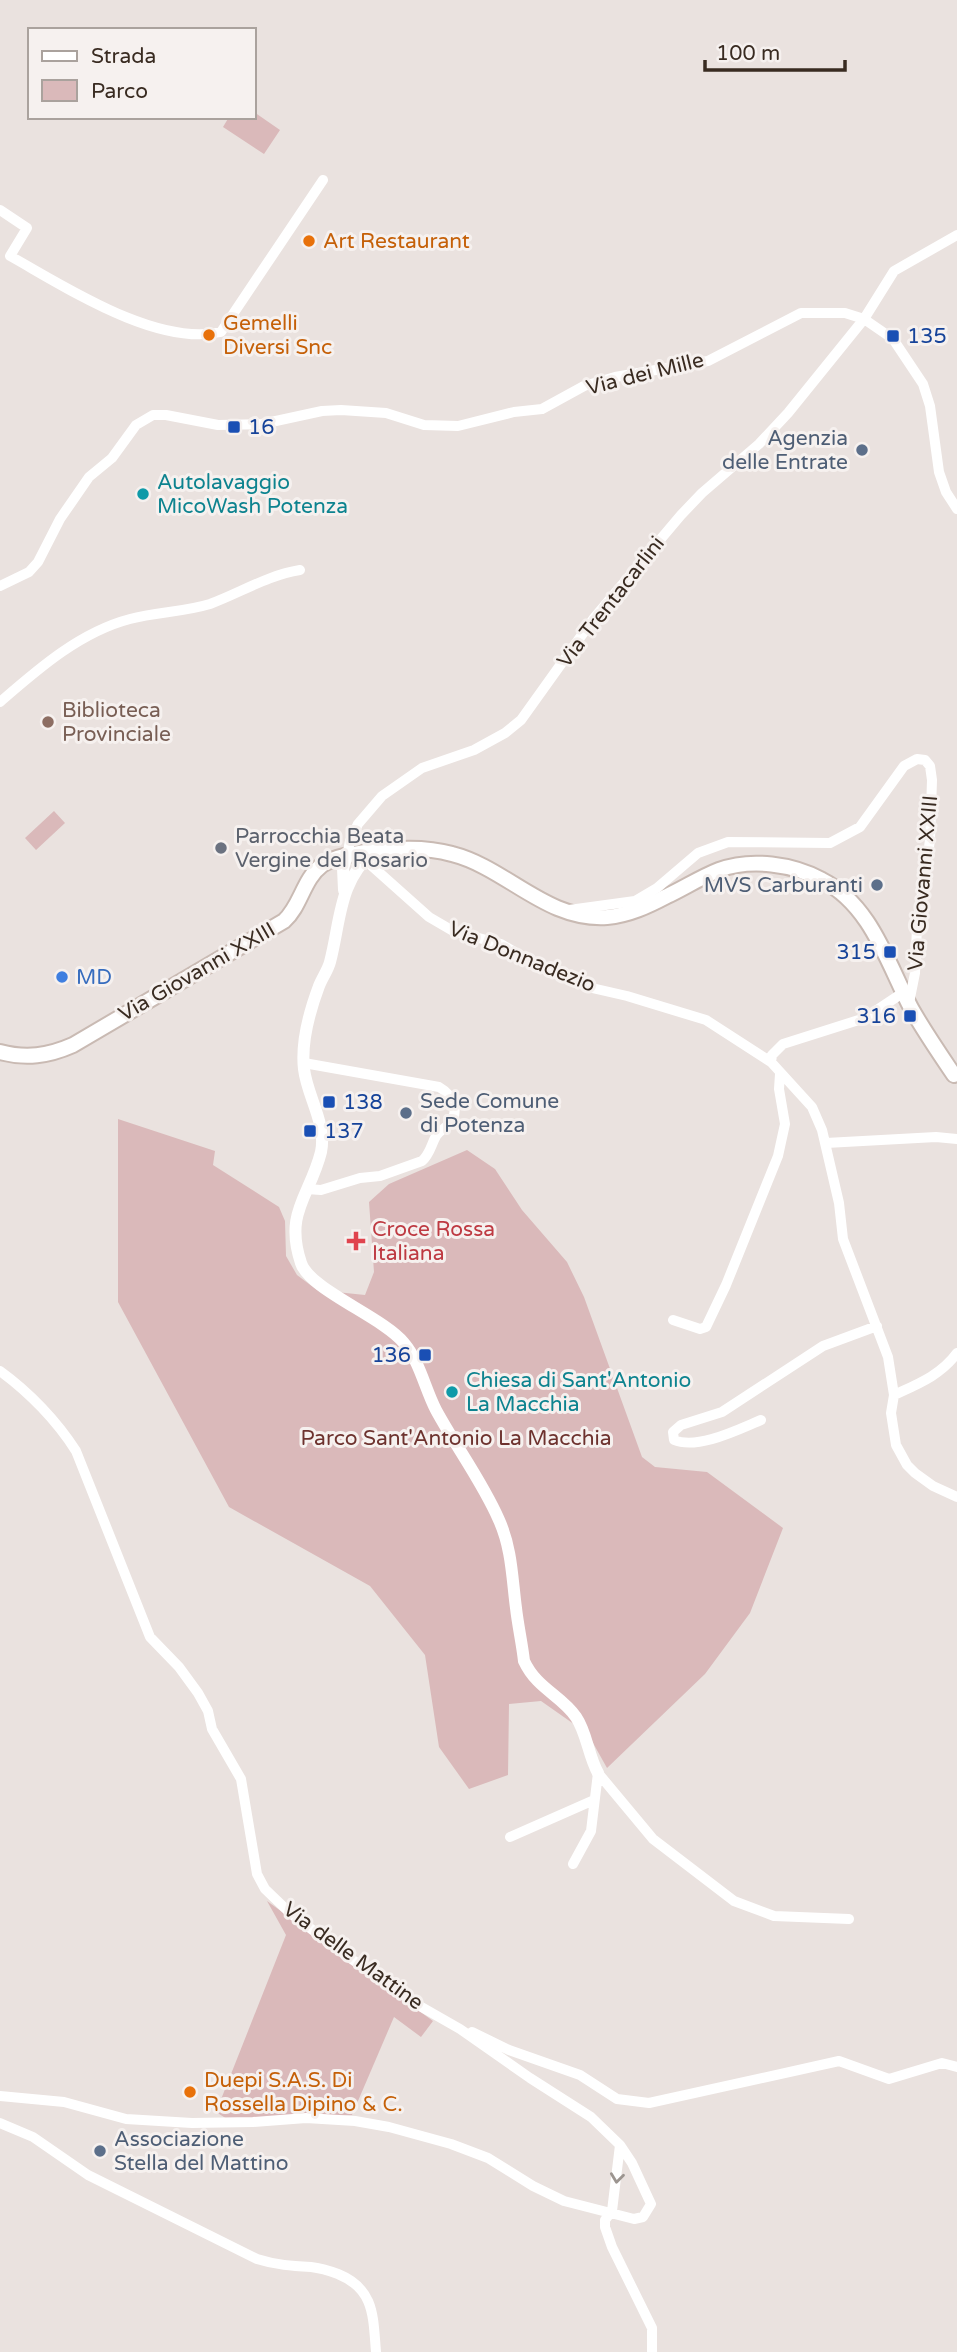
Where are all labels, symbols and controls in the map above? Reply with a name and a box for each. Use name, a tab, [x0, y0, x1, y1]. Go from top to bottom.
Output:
legend	[28, 28, 256, 119]
scale bar	[705, 28, 845, 72]
text: 100 m	[716, 41, 780, 66]
text: Strada	[91, 44, 156, 69]
text: Parco	[91, 79, 148, 104]
place label: Art Restaurant	[323, 229, 470, 254]
marker: Art Restaurant	[301, 233, 317, 249]
place label: Gemelli Diversi Snc	[223, 311, 332, 360]
place label: 135	[907, 324, 947, 349]
marker: Gemelli Diversi Snc	[201, 327, 217, 343]
marker: 135	[885, 328, 901, 344]
street label: Via dei Mille	[584, 347, 707, 401]
place label: 16	[248, 415, 274, 440]
marker: 16	[226, 419, 242, 435]
place label: Agenzia delle Entrate	[722, 426, 848, 475]
marker: Agenzia delle Entrate	[854, 442, 870, 458]
place label: Autolavaggio MicoWash Potenza	[157, 470, 348, 519]
marker: Autolavaggio MicoWash Potenza	[135, 486, 151, 502]
street label: Via Trentacarlini	[552, 531, 670, 673]
place label: Biblioteca Provinciale	[62, 698, 171, 747]
marker: Biblioteca Provinciale	[40, 714, 56, 730]
street label: Via Giovanni XXIII	[903, 794, 943, 972]
place label: Parrocchia Beata Vergine del Rosario	[235, 824, 428, 873]
marker: Parrocchia Beata Vergine del Rosario	[213, 840, 229, 856]
place label: MVS Carburanti	[704, 873, 863, 898]
marker: MVS Carburanti	[869, 877, 885, 893]
street label: Via Donnadezio	[445, 916, 599, 998]
street label: Via Giovanni XXIII	[114, 917, 280, 1027]
place label: 315	[836, 940, 876, 965]
marker: 315	[882, 944, 898, 960]
place label: MD	[76, 965, 112, 990]
marker: MD	[54, 969, 70, 985]
place label: 316	[856, 1004, 896, 1029]
marker: 316	[902, 1008, 918, 1024]
place label: Sede Comune di Potenza	[420, 1089, 559, 1138]
place label: 138	[343, 1090, 383, 1115]
marker: 138	[321, 1094, 337, 1110]
marker: Sede Comune di Potenza	[398, 1105, 414, 1121]
place label: 137	[324, 1119, 364, 1144]
marker: 137	[302, 1123, 318, 1139]
place label: Croce Rossa Italiana	[372, 1217, 495, 1266]
marker: Croce Rossa Italiana	[346, 1231, 366, 1251]
place label: 136	[371, 1343, 411, 1368]
marker: 136	[417, 1347, 433, 1363]
place label: Chiesa di Sant'Antonio La Macchia	[466, 1368, 691, 1417]
marker: Chiesa di Sant'Antonio La Macchia	[444, 1384, 460, 1400]
park label: Parco Sant'Antonio La Macchia	[301, 1426, 611, 1451]
street label: Via delle Mattine	[278, 1897, 428, 2015]
place label: Duepi S.A.S. Di Rossella Dipino & C.	[204, 2068, 403, 2117]
marker: Duepi S.A.S. Di Rossella Dipino & C.	[182, 2084, 198, 2100]
place label: Associazione Stella del Mattino	[114, 2127, 288, 2176]
marker: Associazione Stella del Mattino	[92, 2143, 108, 2159]
one-way arrow	[609, 2172, 624, 2184]

